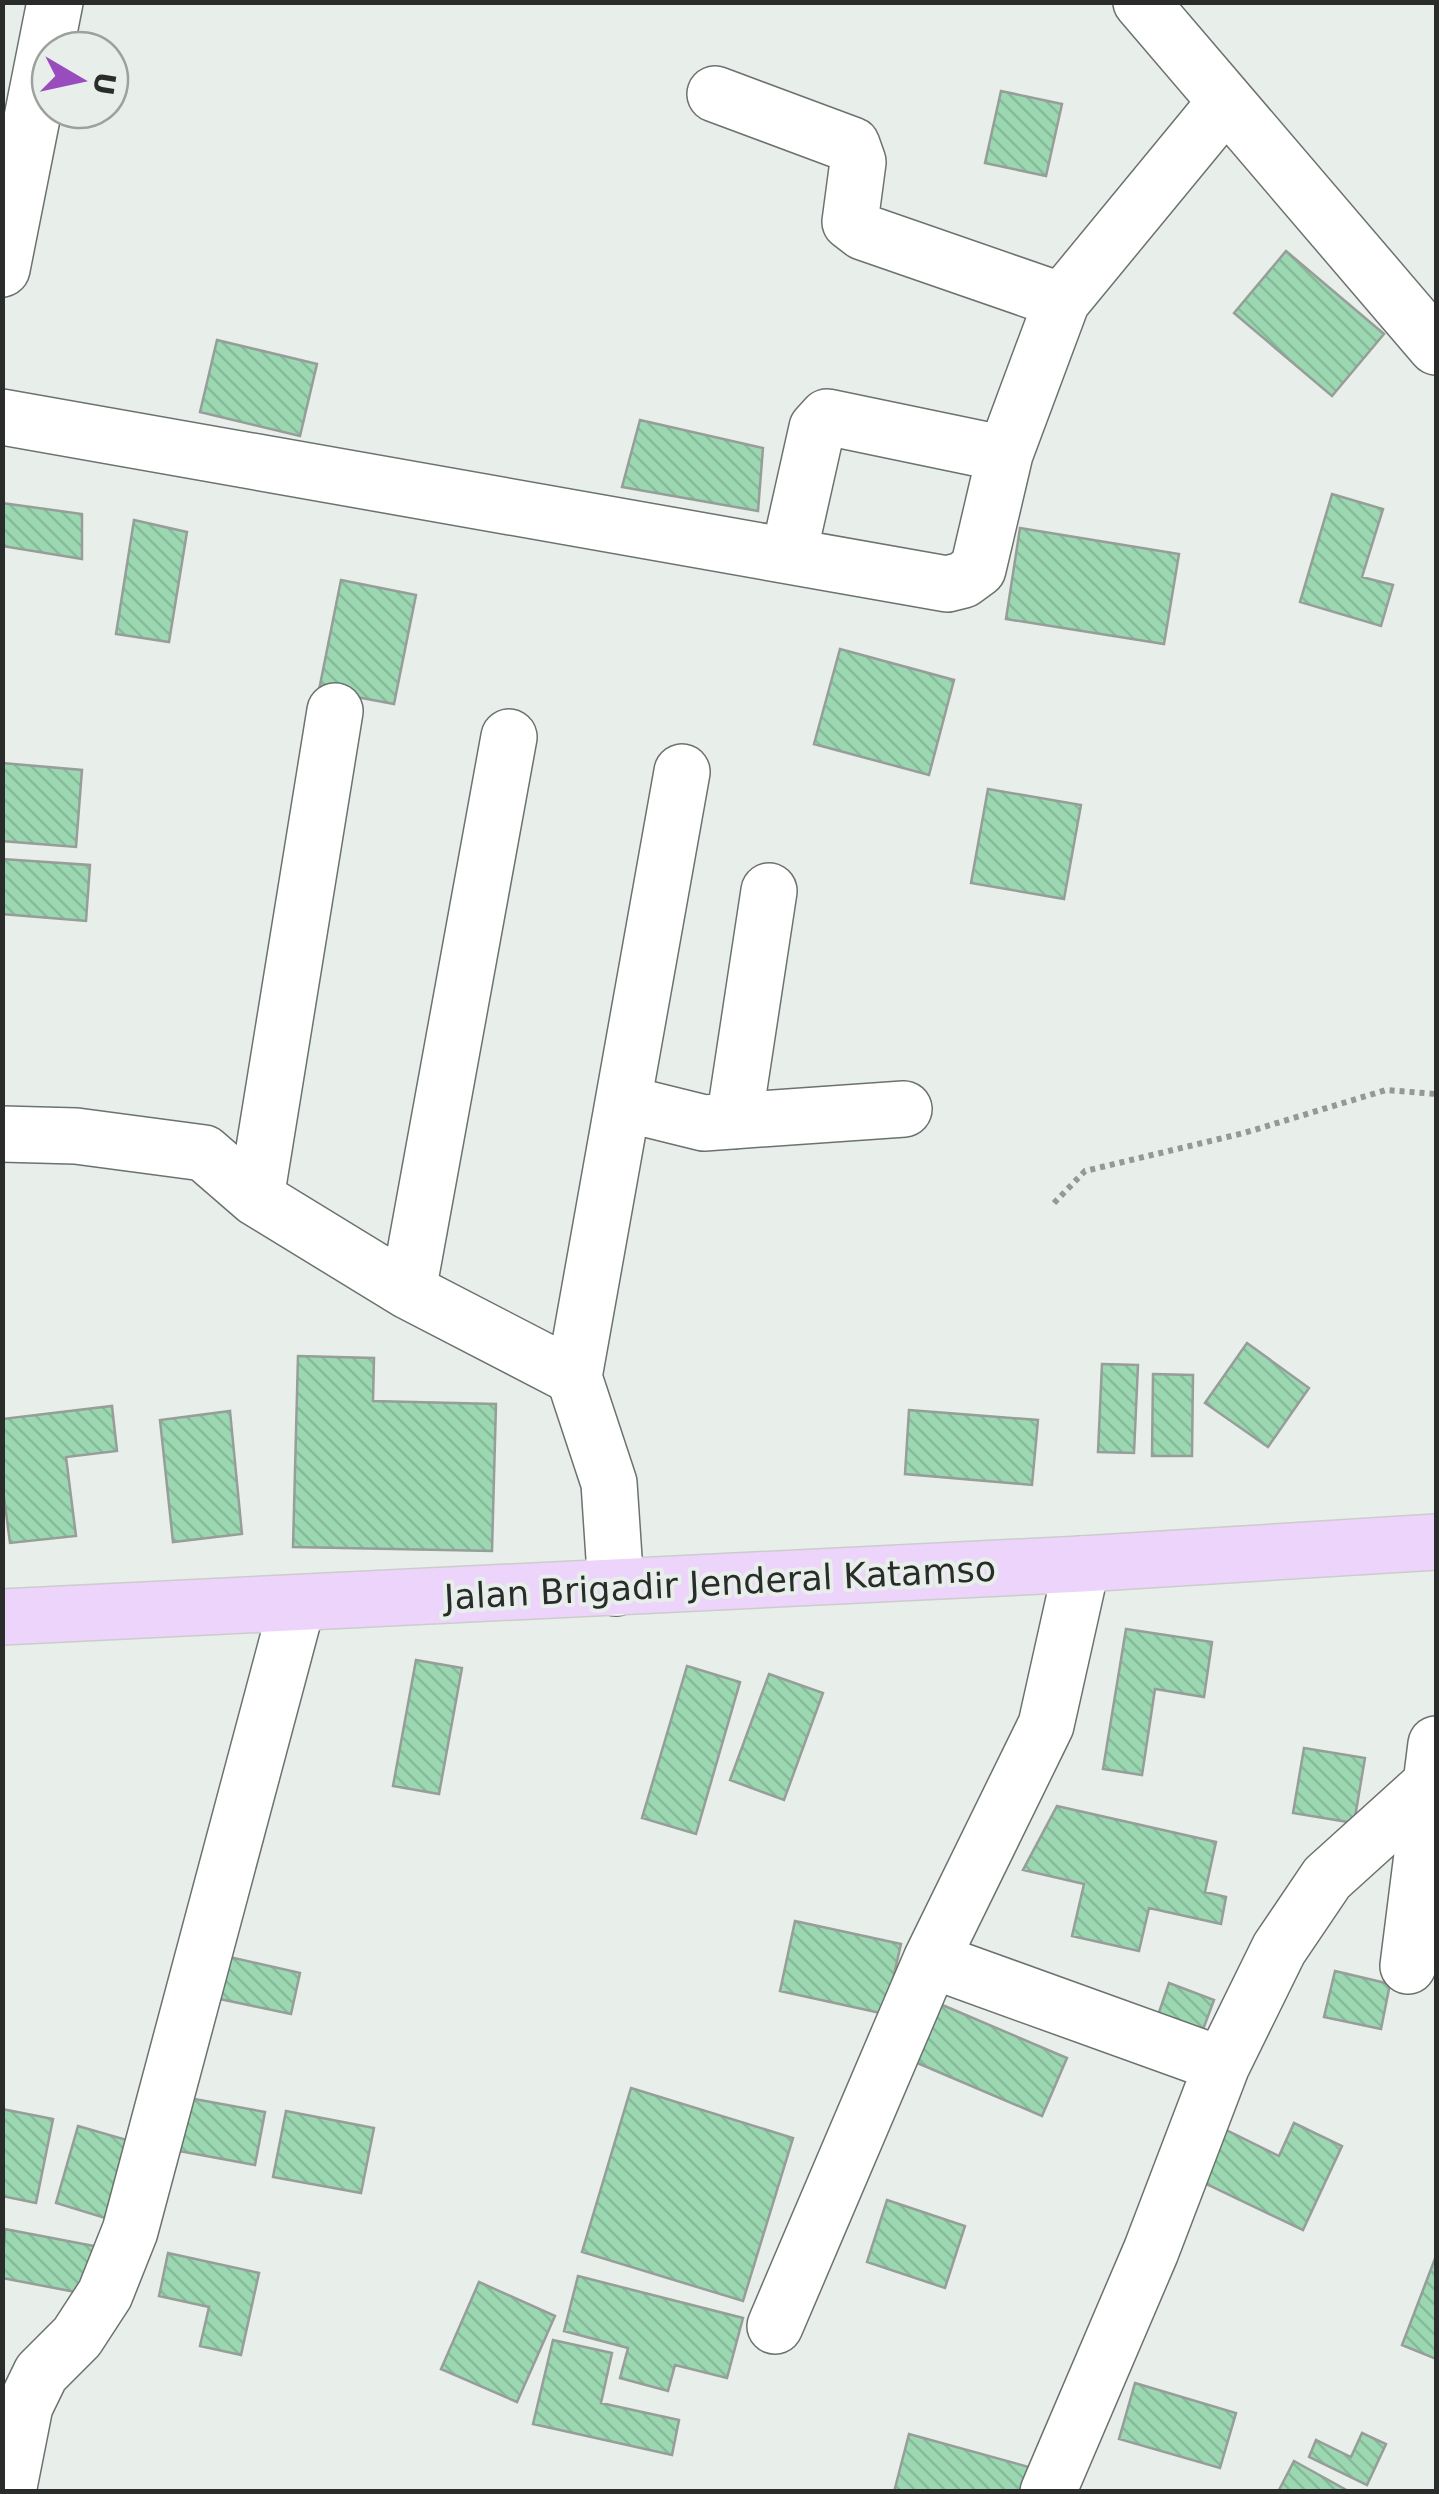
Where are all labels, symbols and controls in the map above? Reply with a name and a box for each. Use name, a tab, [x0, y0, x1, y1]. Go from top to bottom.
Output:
north arrow	[30, 30, 130, 130]
text: U	[86, 70, 122, 98]
street label: Jalan Brigadir Jenderal Katamso	[441, 1549, 997, 1618]

